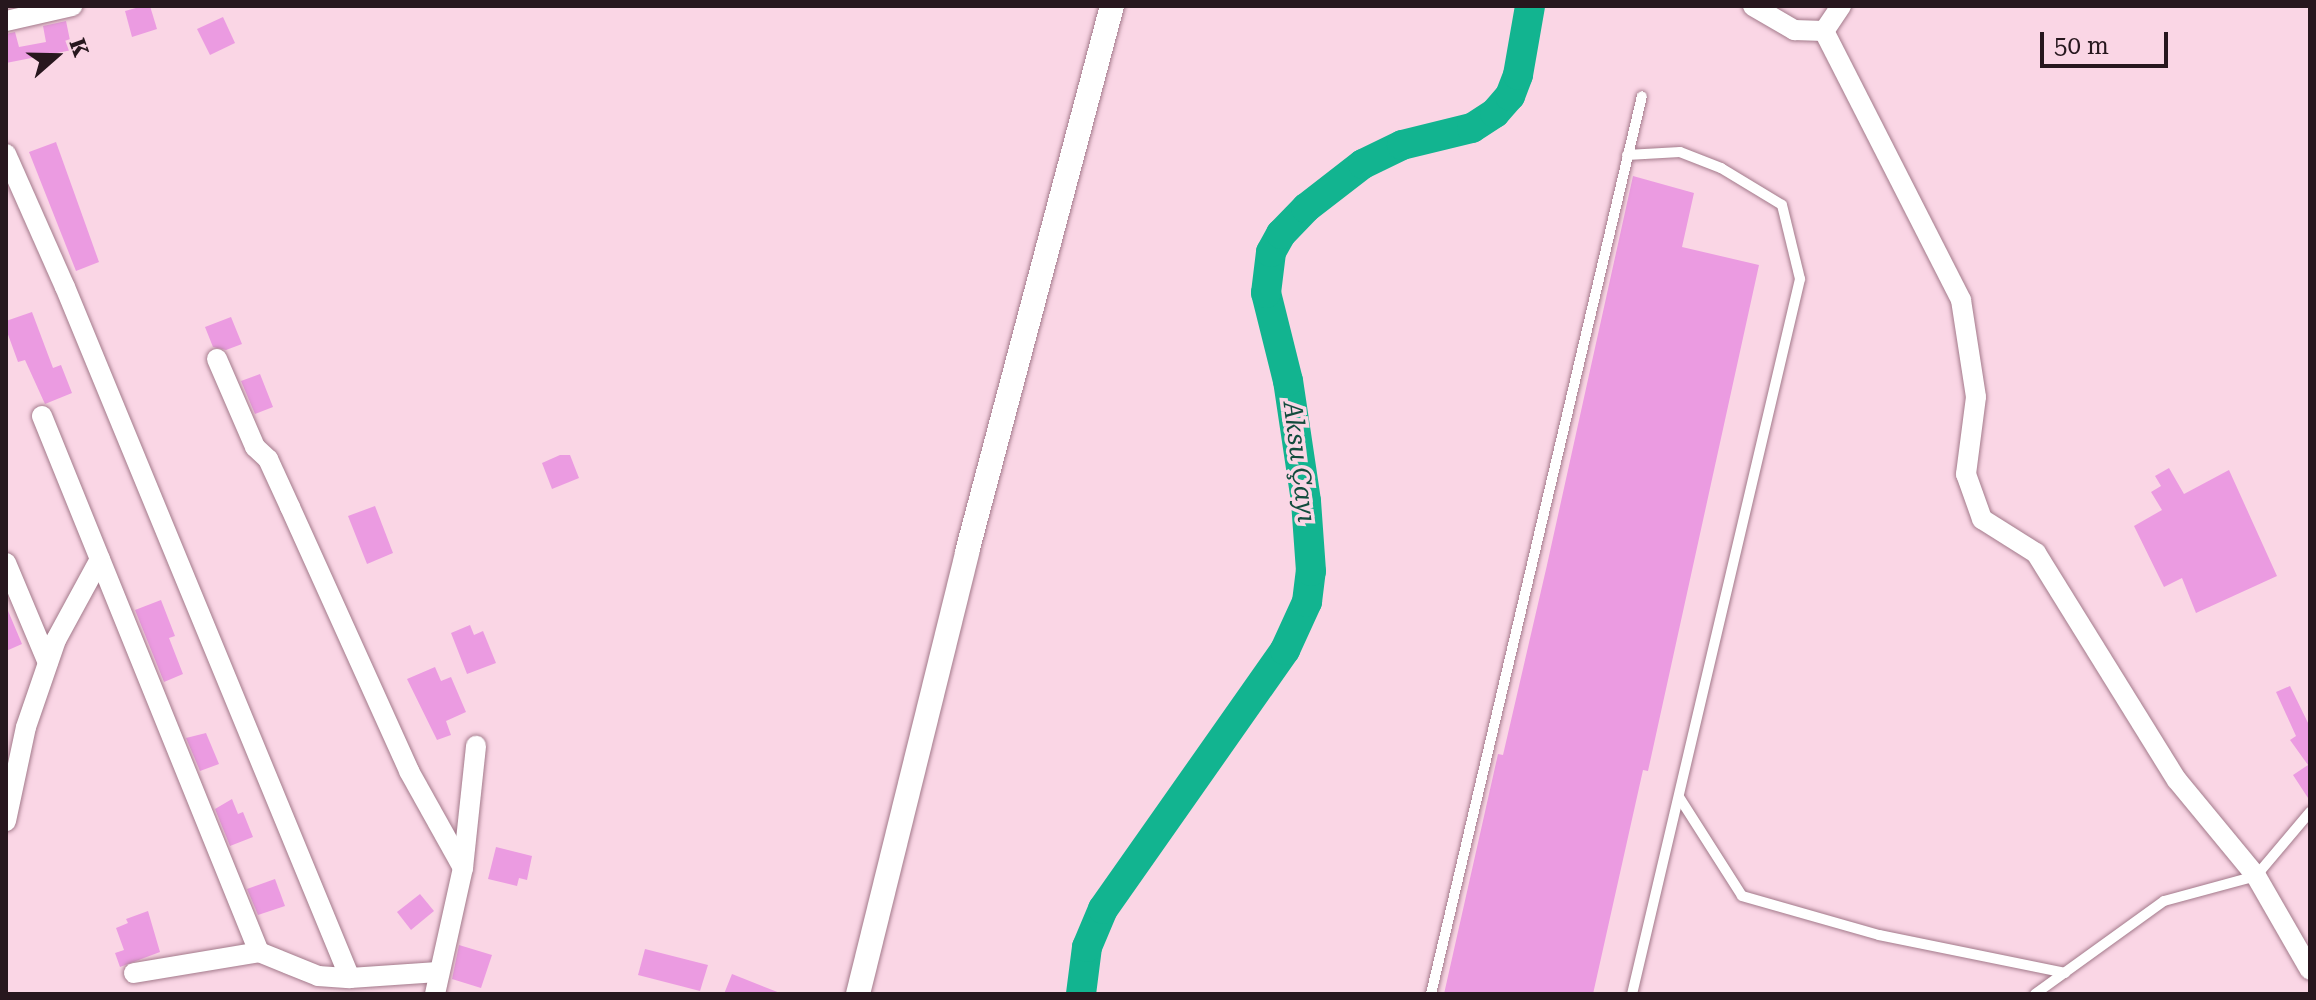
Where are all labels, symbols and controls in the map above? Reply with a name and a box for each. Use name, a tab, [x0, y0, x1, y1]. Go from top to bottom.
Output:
north arrow	[16, 16, 96, 96]
scale bar	[2044, 16, 2172, 66]
text: 50 m	[2054, 32, 2109, 60]
text: K	[64, 35, 94, 60]
water label: Aksu Çayı	[1276, 400, 1322, 524]

